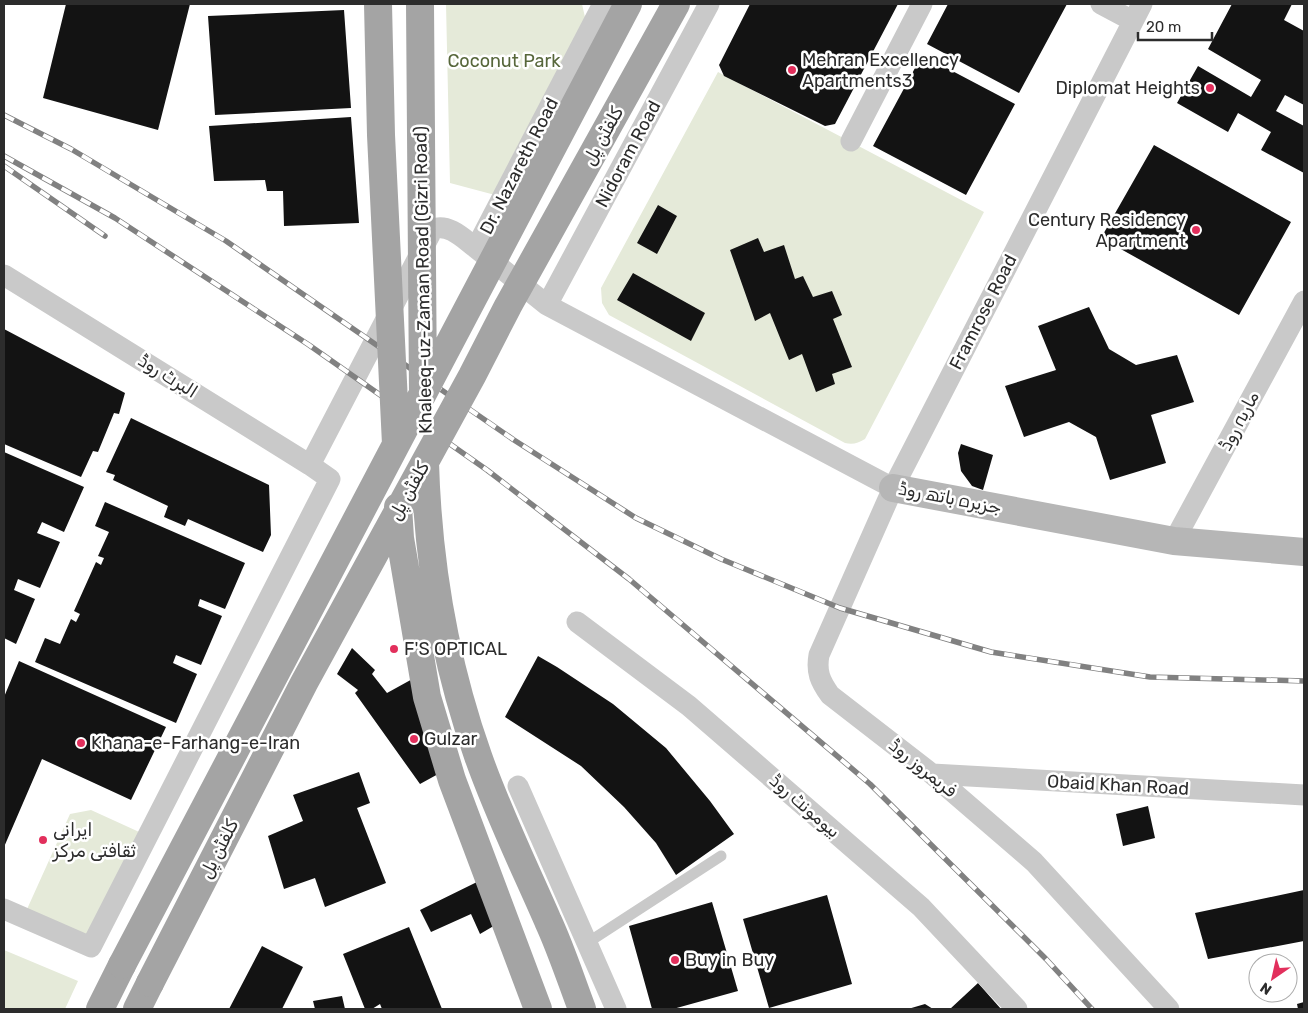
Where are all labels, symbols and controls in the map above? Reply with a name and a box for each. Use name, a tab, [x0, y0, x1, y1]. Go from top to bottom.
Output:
scale bar	[1138, 10, 1212, 42]
text: 20 m	[1146, 18, 1181, 36]
place label: Mehran Excellency Apartments3	[802, 49, 959, 92]
park label: Coconut Park	[447, 50, 561, 72]
marker: Mehran Excellency Apartments3	[786, 64, 798, 76]
place label: Diplomat Heights	[1055, 77, 1200, 99]
marker: Diplomat Heights	[1204, 82, 1216, 94]
street label: Dr. Nazareth Road	[475, 94, 563, 238]
street label: Nidoram Road	[591, 97, 665, 211]
street label: کلفٹن پل	[578, 103, 629, 170]
street label: Khaleeq-uz-Zaman Road (Gizri Road)	[409, 126, 437, 434]
place label: Century Residency Apartment	[1028, 209, 1186, 252]
marker: Century Residency Apartment	[1190, 224, 1202, 236]
street label: Framrose Road	[945, 251, 1021, 373]
street label: البرٹ روڈ	[134, 349, 202, 403]
street label: ماریہ روڈ	[1214, 388, 1264, 454]
street label: کلفٹن پل	[384, 458, 435, 525]
street label: جزیرہ باتھ روڈ	[897, 477, 1003, 519]
place label: F'S OPTICAL	[404, 638, 507, 660]
marker: F'S OPTICAL	[388, 643, 400, 655]
place label: Gulzar	[424, 728, 478, 750]
place label: Khana-e-Farhang-e-Iran	[91, 732, 300, 754]
marker: Gulzar	[408, 733, 420, 745]
street label: فریمروز روڈ	[885, 734, 961, 802]
marker: Khana-e-Farhang-e-Iran	[75, 737, 87, 749]
street label: بیومونٹ روڈ	[765, 769, 845, 843]
street label: Obaid Khan Road	[1047, 770, 1189, 800]
street label: کلفٹن پل	[195, 816, 244, 883]
place label: ایرانی ثقافتی مرکز	[52, 819, 136, 862]
marker: ایرانی ثقافتی مرکز	[37, 834, 49, 846]
place label: Buy in Buy	[685, 949, 774, 971]
north arrow	[1248, 953, 1298, 1003]
marker: Buy in Buy	[669, 954, 681, 966]
text: N	[1257, 978, 1275, 998]

